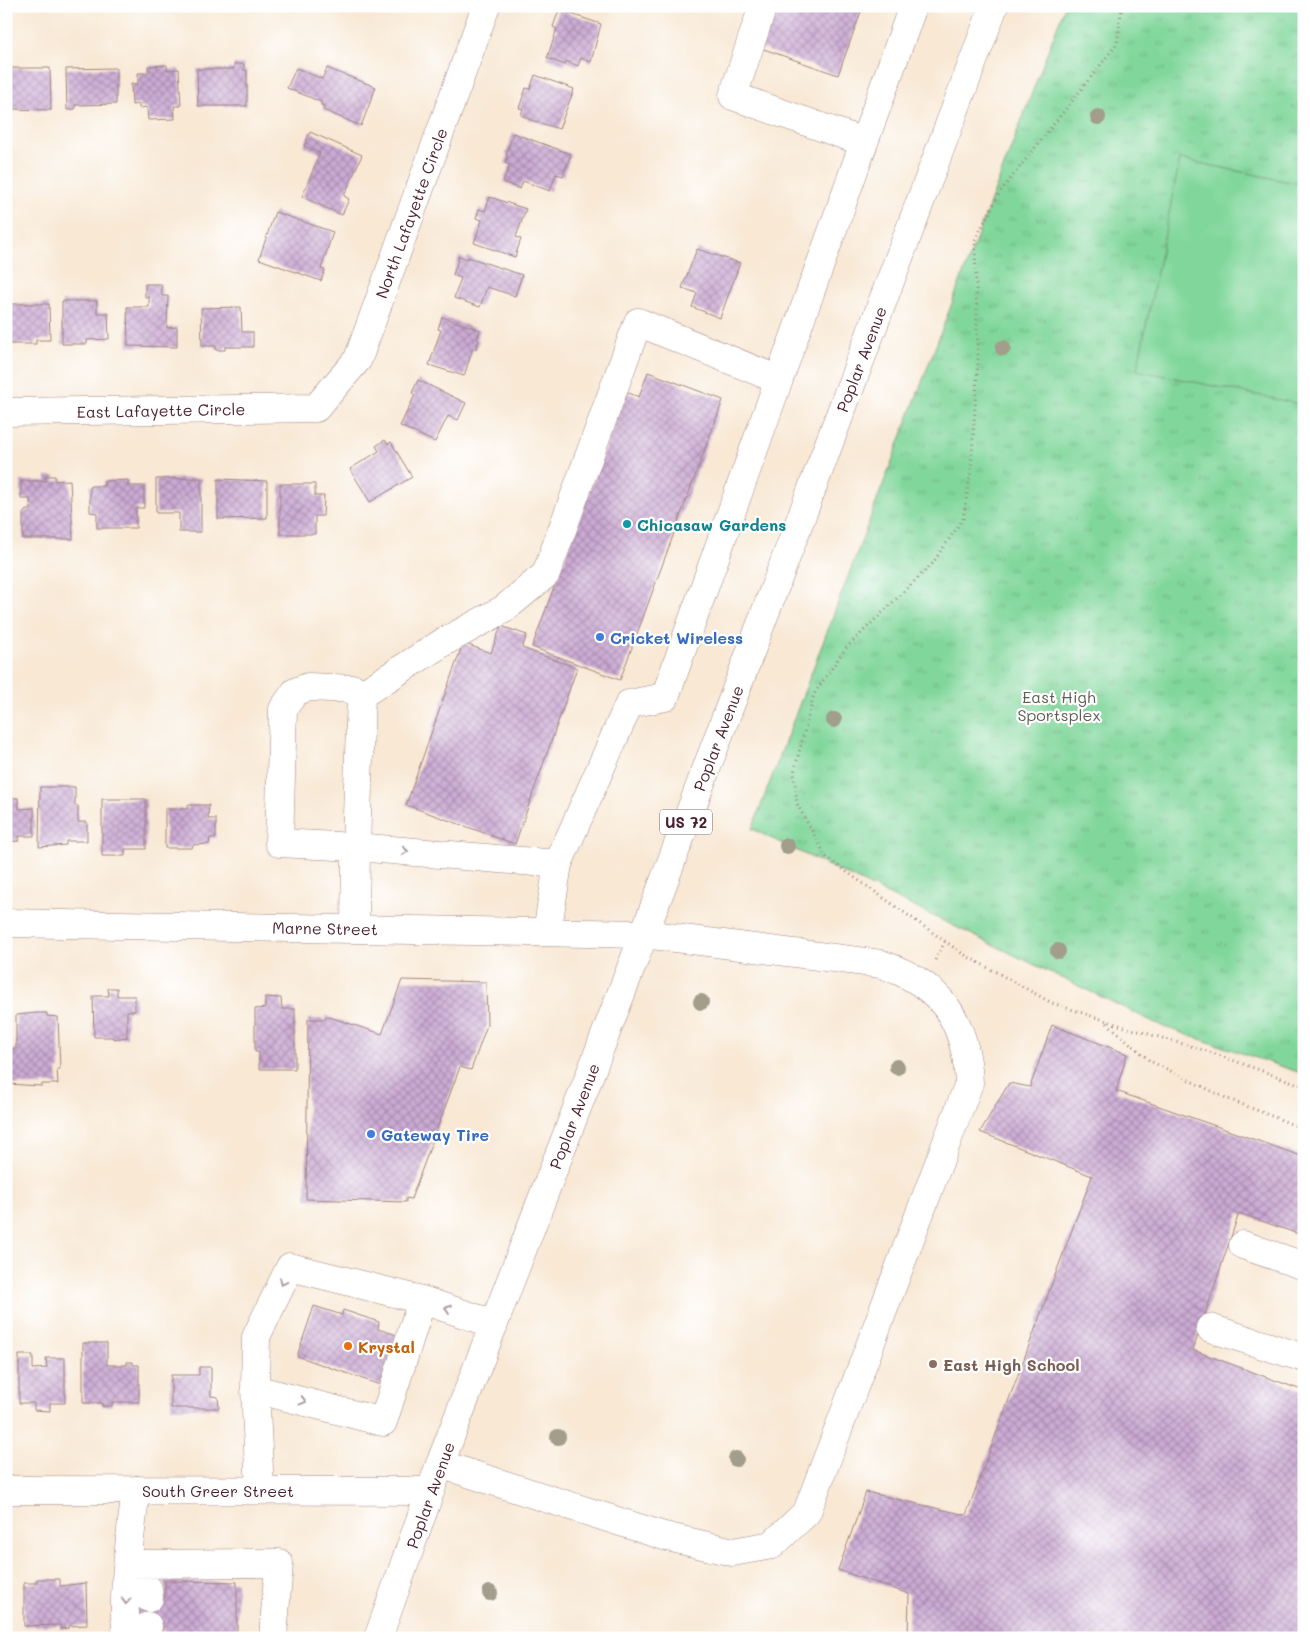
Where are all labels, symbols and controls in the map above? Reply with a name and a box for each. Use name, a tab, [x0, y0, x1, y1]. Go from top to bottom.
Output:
street label: North Lafayette Circle	[370, 125, 452, 301]
street label: Poplar Avenue	[831, 303, 891, 415]
street label: East Lafayette Circle	[76, 398, 246, 422]
place label: Chicasaw Gardens	[637, 514, 786, 535]
marker: Chicasaw Gardens	[621, 518, 633, 530]
place label: Cricket Wireless	[610, 627, 743, 648]
marker: Cricket Wireless	[594, 631, 606, 643]
street label: Poplar Avenue	[688, 682, 748, 794]
park label: East High Sportsplex	[1017, 686, 1101, 725]
road number: US 72	[660, 810, 712, 834]
one-way arrow	[401, 845, 409, 856]
street label: Marne Street	[272, 917, 378, 939]
street label: Poplar Avenue	[544, 1060, 604, 1172]
place label: Gateway Tire	[381, 1124, 489, 1145]
marker: Gateway Tire	[365, 1128, 377, 1140]
one-way arrow	[279, 1277, 289, 1286]
one-way arrow	[444, 1304, 453, 1314]
place label: Krystal	[358, 1336, 415, 1357]
marker: Krystal	[342, 1340, 354, 1352]
place label: East High School	[943, 1354, 1080, 1375]
marker: East High School	[927, 1358, 939, 1370]
one-way arrow	[298, 1396, 306, 1406]
street label: Poplar Avenue	[401, 1439, 459, 1551]
street label: South Greer Street	[142, 1480, 294, 1501]
one-way arrow	[121, 1598, 132, 1606]

